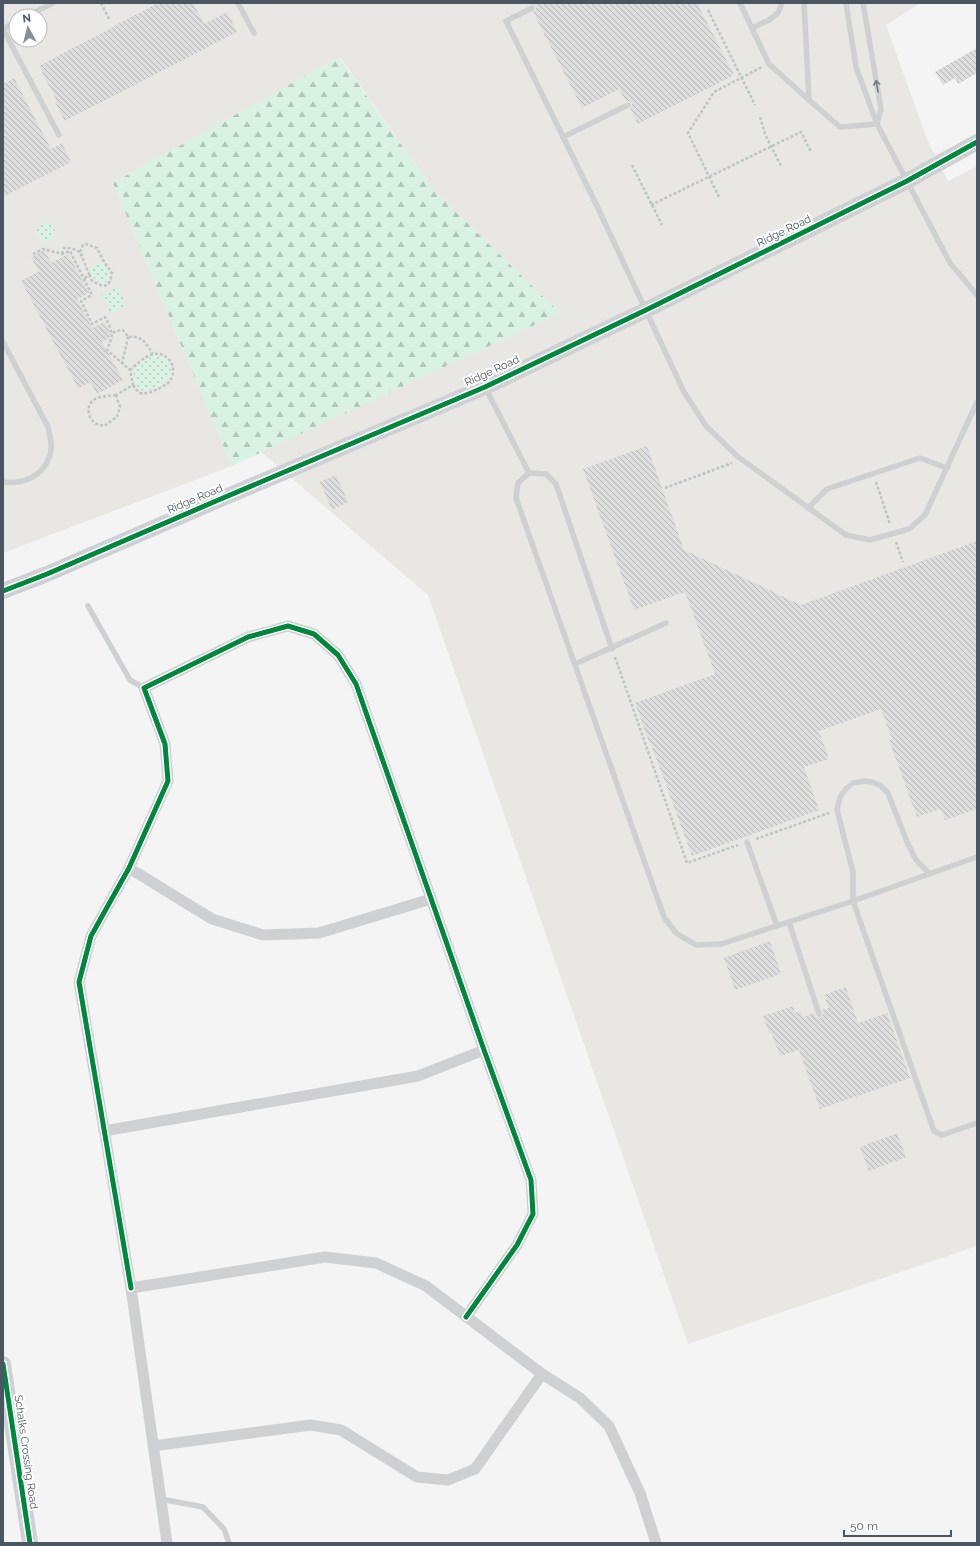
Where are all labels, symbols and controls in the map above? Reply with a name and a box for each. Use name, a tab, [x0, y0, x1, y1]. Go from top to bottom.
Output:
north arrow	[8, 8, 48, 48]
text: N	[22, 12, 32, 26]
one-way arrow	[873, 80, 881, 93]
street label: Ridge Road	[755, 212, 813, 250]
street label: Ridge Road	[463, 353, 522, 389]
street label: Ridge Road	[165, 481, 225, 516]
street label: Schalks Crossing Road	[12, 1394, 40, 1510]
scale bar	[844, 1512, 951, 1538]
text: 50 m	[850, 1519, 878, 1533]

